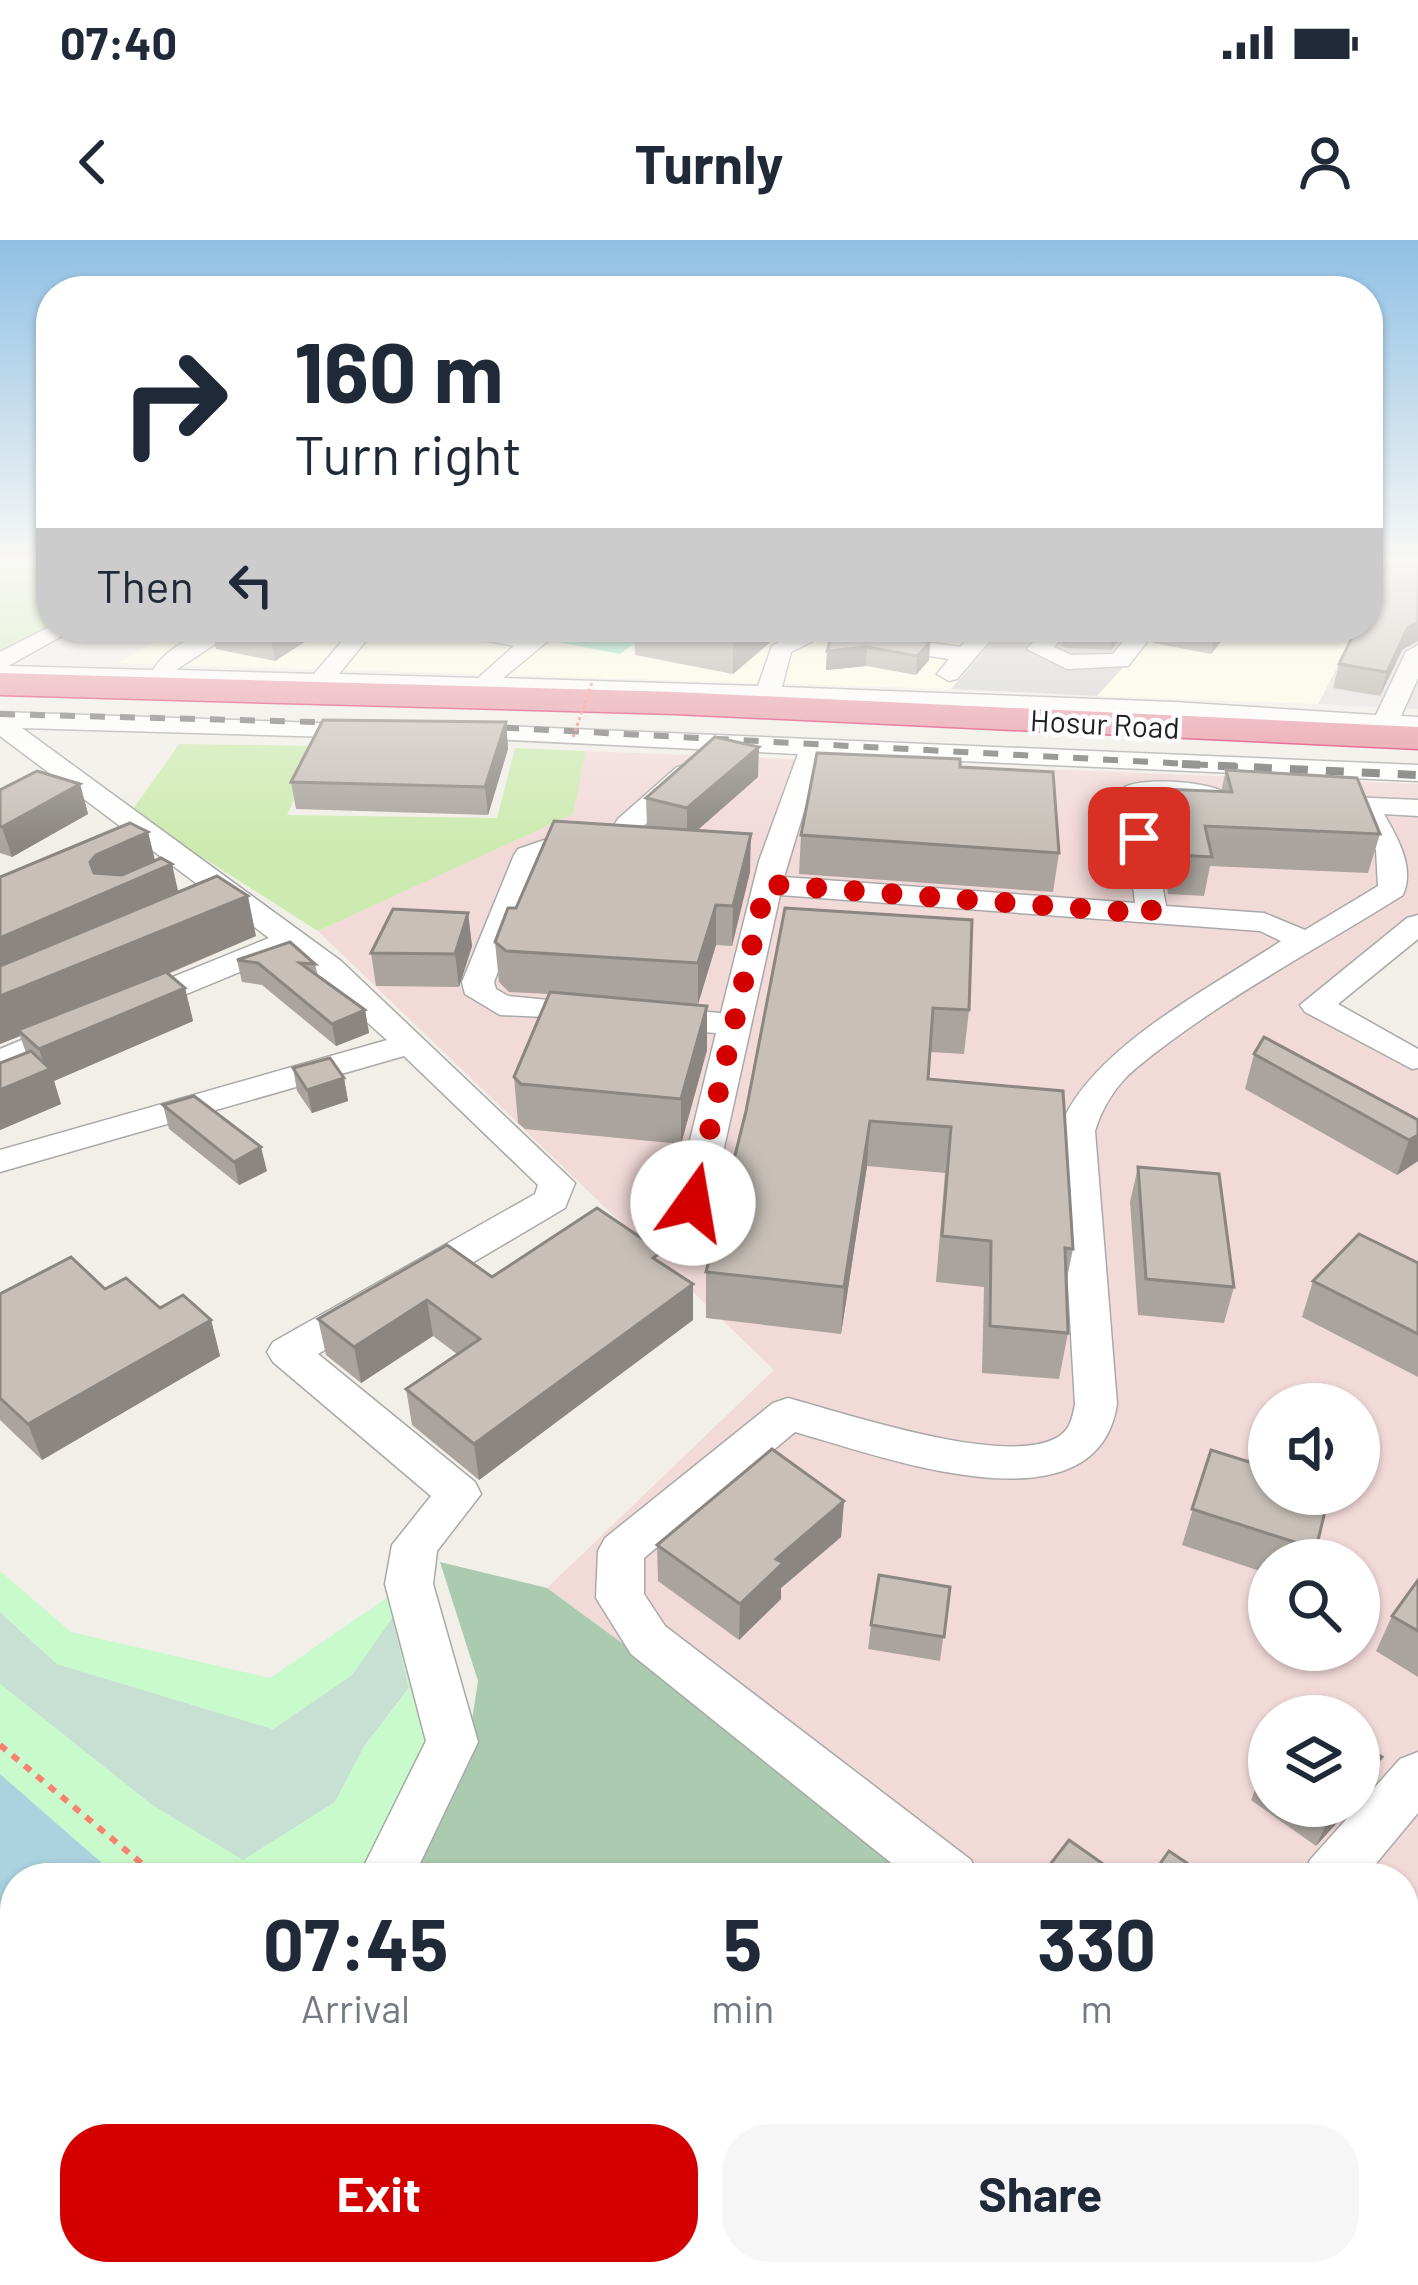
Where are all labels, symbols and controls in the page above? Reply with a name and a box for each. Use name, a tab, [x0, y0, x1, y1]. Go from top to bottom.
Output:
text: 07:40	[60, 15, 177, 69]
icon: back	[60, 129, 126, 195]
icon: person	[1292, 129, 1358, 195]
text: Turnly	[634, 130, 784, 195]
text: 160 m	[294, 319, 504, 420]
icon: right	[96, 324, 252, 480]
text: Turn right	[294, 421, 522, 486]
icon: left	[218, 552, 284, 618]
text: Then	[96, 558, 194, 612]
street label: Hosur Road	[1029, 701, 1181, 745]
pin	[1088, 787, 1190, 889]
icon: arrive	[1106, 805, 1172, 871]
position arrow	[630, 1140, 756, 1266]
map controls	[1248, 1383, 1380, 1827]
button: sound	[1248, 1383, 1380, 1515]
button: search	[1248, 1539, 1380, 1671]
button: layers	[1248, 1695, 1380, 1827]
text: 07:45	[263, 1899, 448, 1985]
text: 5	[723, 1899, 762, 1985]
text: 330	[1037, 1899, 1156, 1985]
text: Arrival	[301, 1984, 410, 2031]
text: min	[711, 1984, 774, 2031]
text: m	[1081, 1984, 1113, 2031]
button: Exit	[60, 2124, 698, 2262]
button: Share	[722, 2124, 1359, 2262]

